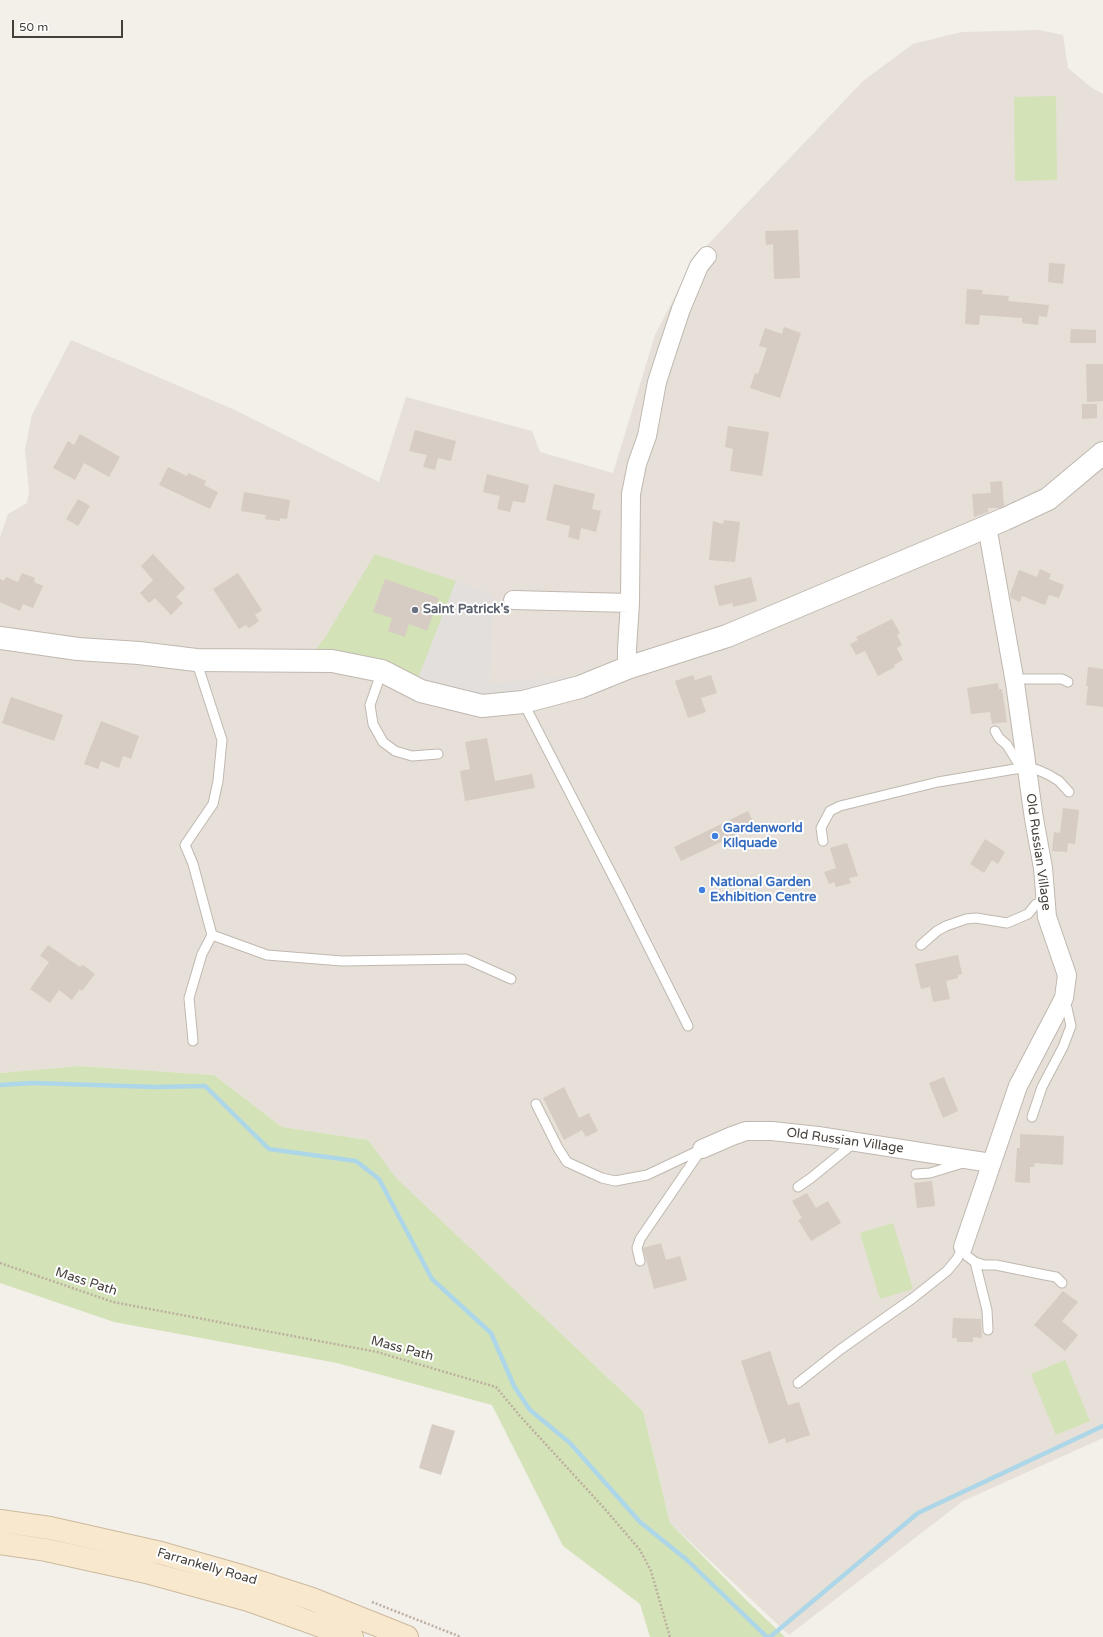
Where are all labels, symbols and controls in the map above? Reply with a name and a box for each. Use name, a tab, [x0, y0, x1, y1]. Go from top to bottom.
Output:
scale bar	[14, 12, 125, 38]
text: 50 m	[19, 20, 48, 34]
place label: Saint Patrick's	[423, 602, 510, 618]
marker: Saint Patrick's	[410, 605, 420, 615]
street label: Old Russian Village	[1022, 792, 1054, 912]
place label: Gardenworld Kilquade	[723, 821, 803, 852]
marker: Gardenworld Kilquade	[710, 831, 720, 841]
place label: National Garden Exhibition Centre	[710, 875, 816, 906]
marker: National Garden Exhibition Centre	[697, 885, 707, 895]
street label: Old Russian Village	[785, 1125, 905, 1157]
street label: Mass Path	[53, 1265, 119, 1299]
street label: Mass Path	[369, 1333, 435, 1365]
street label: Farrankelly Road	[155, 1545, 259, 1589]

